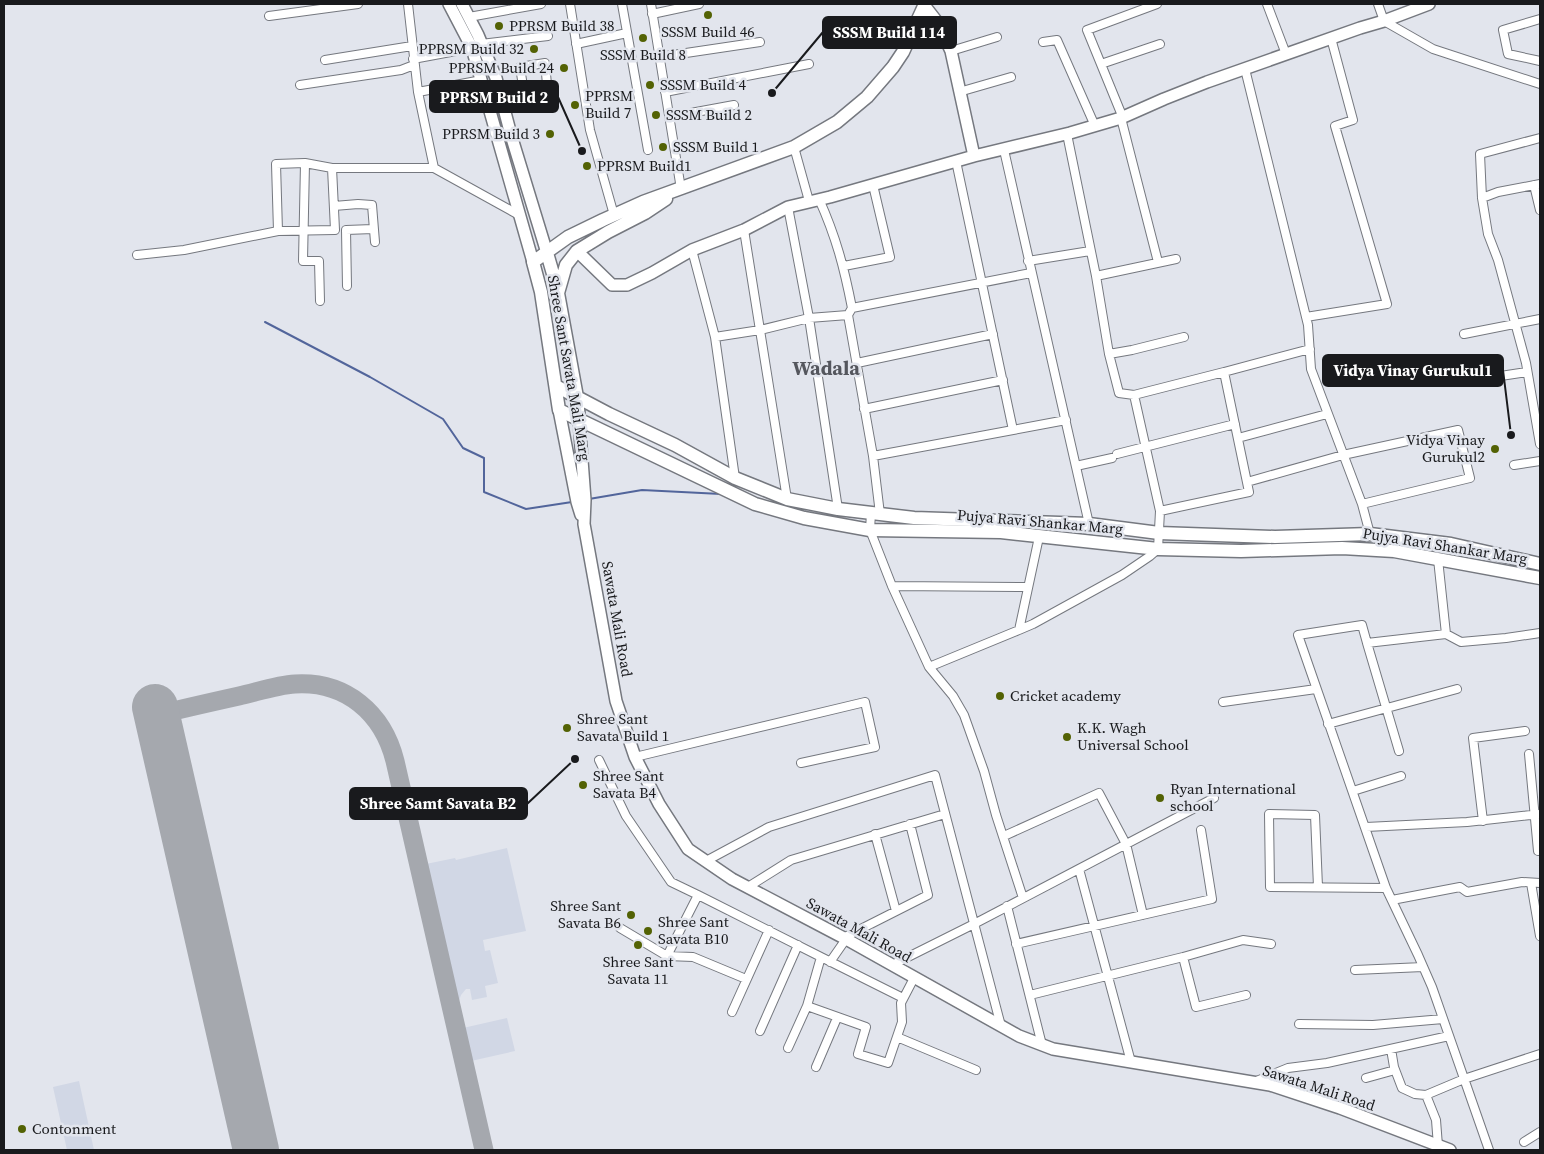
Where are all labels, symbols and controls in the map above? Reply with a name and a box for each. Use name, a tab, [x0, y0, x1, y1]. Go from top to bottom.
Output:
marker: SSSM Build 46	[702, 9, 714, 21]
place label: PPRSM Build 38	[509, 15, 615, 36]
callout: SSSM Build 114	[823, 17, 956, 48]
marker: PPRSM Build 38	[493, 20, 505, 32]
place label: SSSM Build 46	[661, 21, 755, 42]
text: SSSM Build 114	[833, 21, 946, 43]
marker: SSSM Build 8	[637, 32, 649, 44]
place label: PPRSM Build 32	[418, 38, 524, 59]
marker: PPRSM Build 32	[528, 43, 540, 55]
place label: SSSM Build 8	[600, 44, 686, 65]
place label: PPRSM Build 24	[448, 57, 554, 78]
marker: PPRSM Build 24	[558, 62, 570, 74]
place label: SSSM Build 4	[660, 74, 746, 95]
marker: SSSM Build 4	[644, 79, 656, 91]
callout: PPRSM Build 2	[430, 81, 558, 112]
place label: PPRSM Build 7	[585, 85, 633, 123]
text: PPRSM Build 2	[440, 86, 548, 108]
marker: PPRSM Build 7	[569, 99, 581, 111]
place label: SSSM Build 2	[666, 104, 752, 125]
marker: SSSM Build 2	[650, 109, 662, 121]
place label: PPRSM Build 3	[442, 123, 540, 144]
marker: PPRSM Build 3	[544, 128, 556, 140]
place label: SSSM Build 1	[673, 136, 759, 157]
marker: SSSM Build 1	[657, 141, 669, 153]
place label: PPRSM Build1	[597, 155, 692, 176]
marker: PPRSM Build1	[581, 160, 593, 172]
street label: Shree Sant Savata Mali Marg	[543, 273, 596, 463]
district label: Wadala	[792, 354, 860, 382]
callout: Vidya Vinay Gurukul1	[1323, 355, 1503, 386]
text: Vidya Vinay Gurukul1	[1333, 359, 1493, 381]
place label: Vidya Vinay Gurukul2	[1406, 429, 1485, 467]
marker: Vidya Vinay Gurukul2	[1489, 443, 1501, 455]
street label: Pujya Ravi Shankar Marg	[956, 504, 1124, 539]
street label: Pujya Ravi Shankar Marg	[1361, 522, 1529, 569]
street label: Sawata Mali Road	[597, 559, 638, 679]
place label: Cricket academy	[1010, 685, 1121, 706]
marker: Cricket academy	[994, 690, 1006, 702]
place label: Shree Sant Savata Build 1	[577, 708, 669, 746]
place label: K.K. Wagh Universal School	[1077, 717, 1189, 755]
marker: Shree Sant Savata Build 1	[561, 722, 573, 734]
marker: K.K. Wagh Universal School	[1061, 731, 1073, 743]
place label: Shree Sant Savata B4	[593, 765, 664, 803]
place label: Ryan International school	[1170, 778, 1297, 816]
marker: Shree Sant Savata B4	[577, 779, 589, 791]
callout: Shree Samt Savata B2	[350, 788, 527, 819]
text: Shree Samt Savata B2	[360, 792, 517, 814]
marker: Ryan International school	[1154, 792, 1166, 804]
street label: Sawata Mali Road	[803, 892, 916, 967]
place label: Shree Sant Savata B6	[550, 895, 621, 933]
marker: Shree Sant Savata B6	[625, 909, 637, 921]
place label: Shree Sant Savata B10	[658, 911, 729, 949]
marker: Shree Sant Savata B10	[642, 925, 654, 937]
marker: Shree Sant Savata 11	[632, 939, 644, 951]
place label: Shree Sant Savata 11	[603, 951, 673, 989]
street label: Sawata Mali Road	[1260, 1059, 1379, 1116]
place label: Contonment	[32, 1118, 116, 1139]
marker: Contonment	[16, 1123, 28, 1135]

